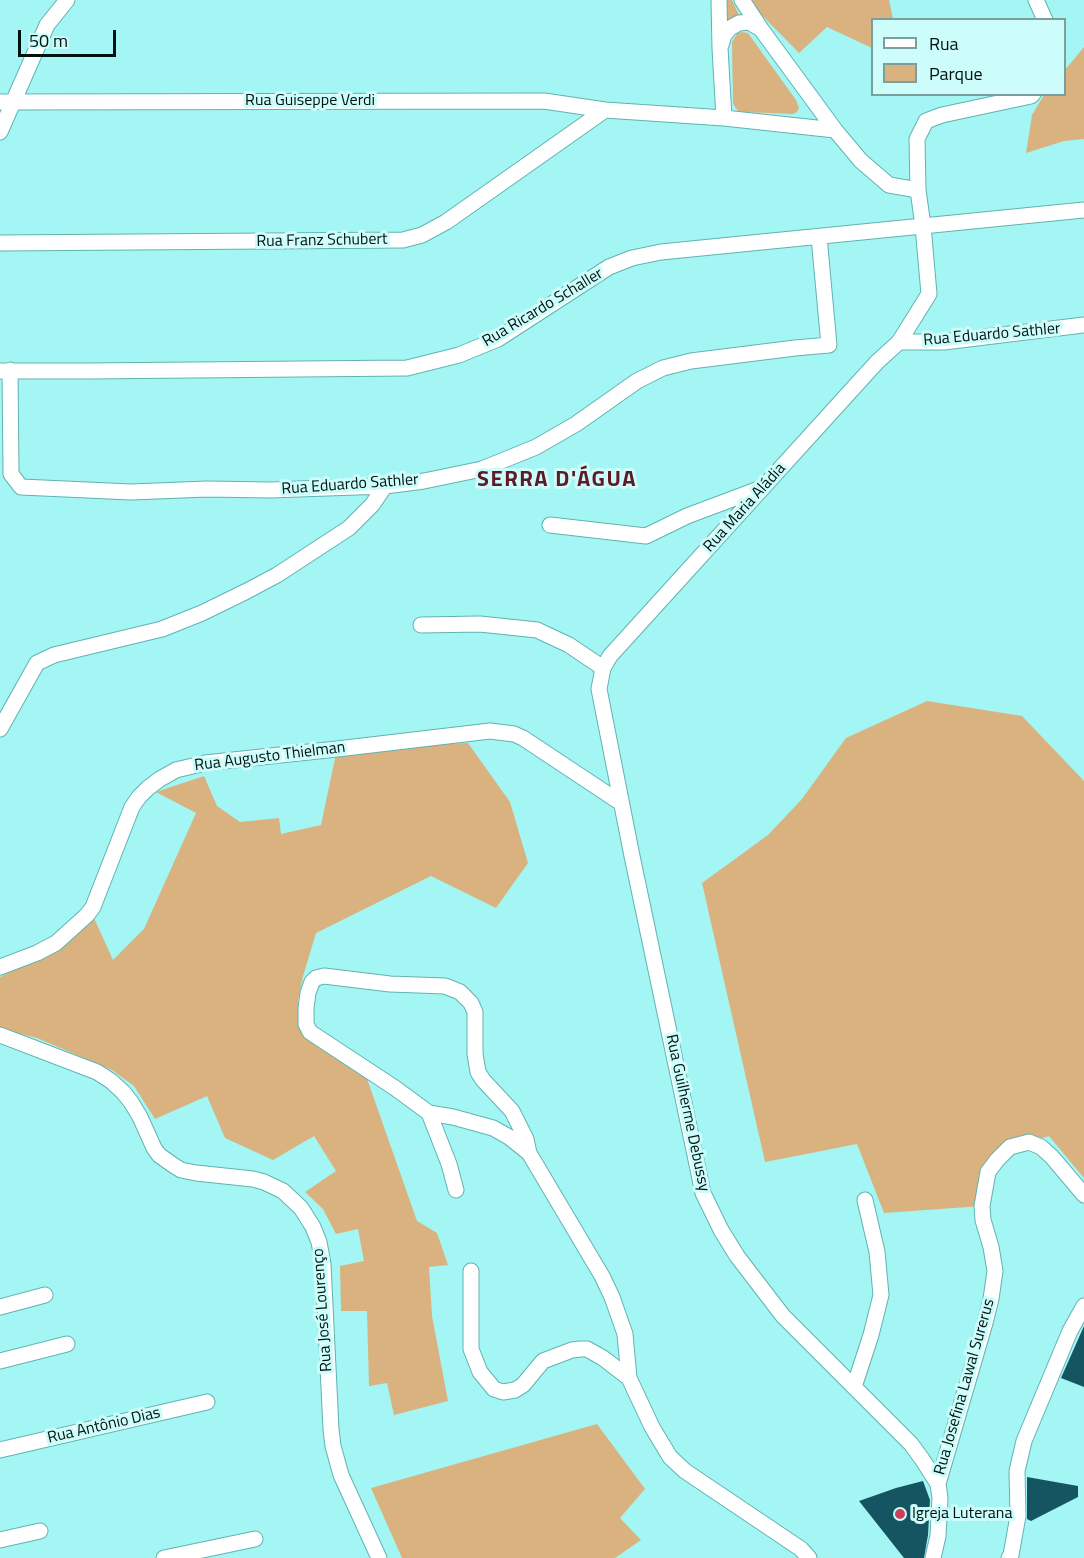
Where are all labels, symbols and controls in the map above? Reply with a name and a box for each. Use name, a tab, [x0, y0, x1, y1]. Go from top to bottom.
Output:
scale bar	[21, 18, 118, 56]
legend	[871, 18, 1066, 96]
text: 50 m	[29, 27, 68, 54]
text: Rua	[929, 30, 959, 57]
text: Parque	[929, 60, 983, 87]
street label: Rua Guiseppe Verdi	[245, 91, 375, 111]
street label: Rua Franz Schubert	[256, 230, 388, 252]
street label: Rua Ricardo Schaller	[479, 264, 607, 352]
street label: Rua Eduardo Sathler	[923, 319, 1061, 351]
street label: Rua Maria Aládia	[700, 460, 790, 556]
district label: SERRA D'ÁGUA	[477, 468, 637, 494]
street label: Rua Eduardo Sathler	[281, 471, 419, 499]
street label: Rua Augusto Thielman	[193, 738, 347, 776]
street label: Rua Guilherme Debussy	[661, 1033, 713, 1193]
street label: Rua José Lourenço	[309, 1248, 337, 1372]
street label: Rua Josefina Lawal Surerus	[931, 1297, 999, 1477]
street label: Rua Antônio Dias	[46, 1404, 162, 1448]
place label: Igreja Luterana	[912, 1504, 1012, 1524]
marker: Igreja Luterana	[893, 1507, 907, 1521]

